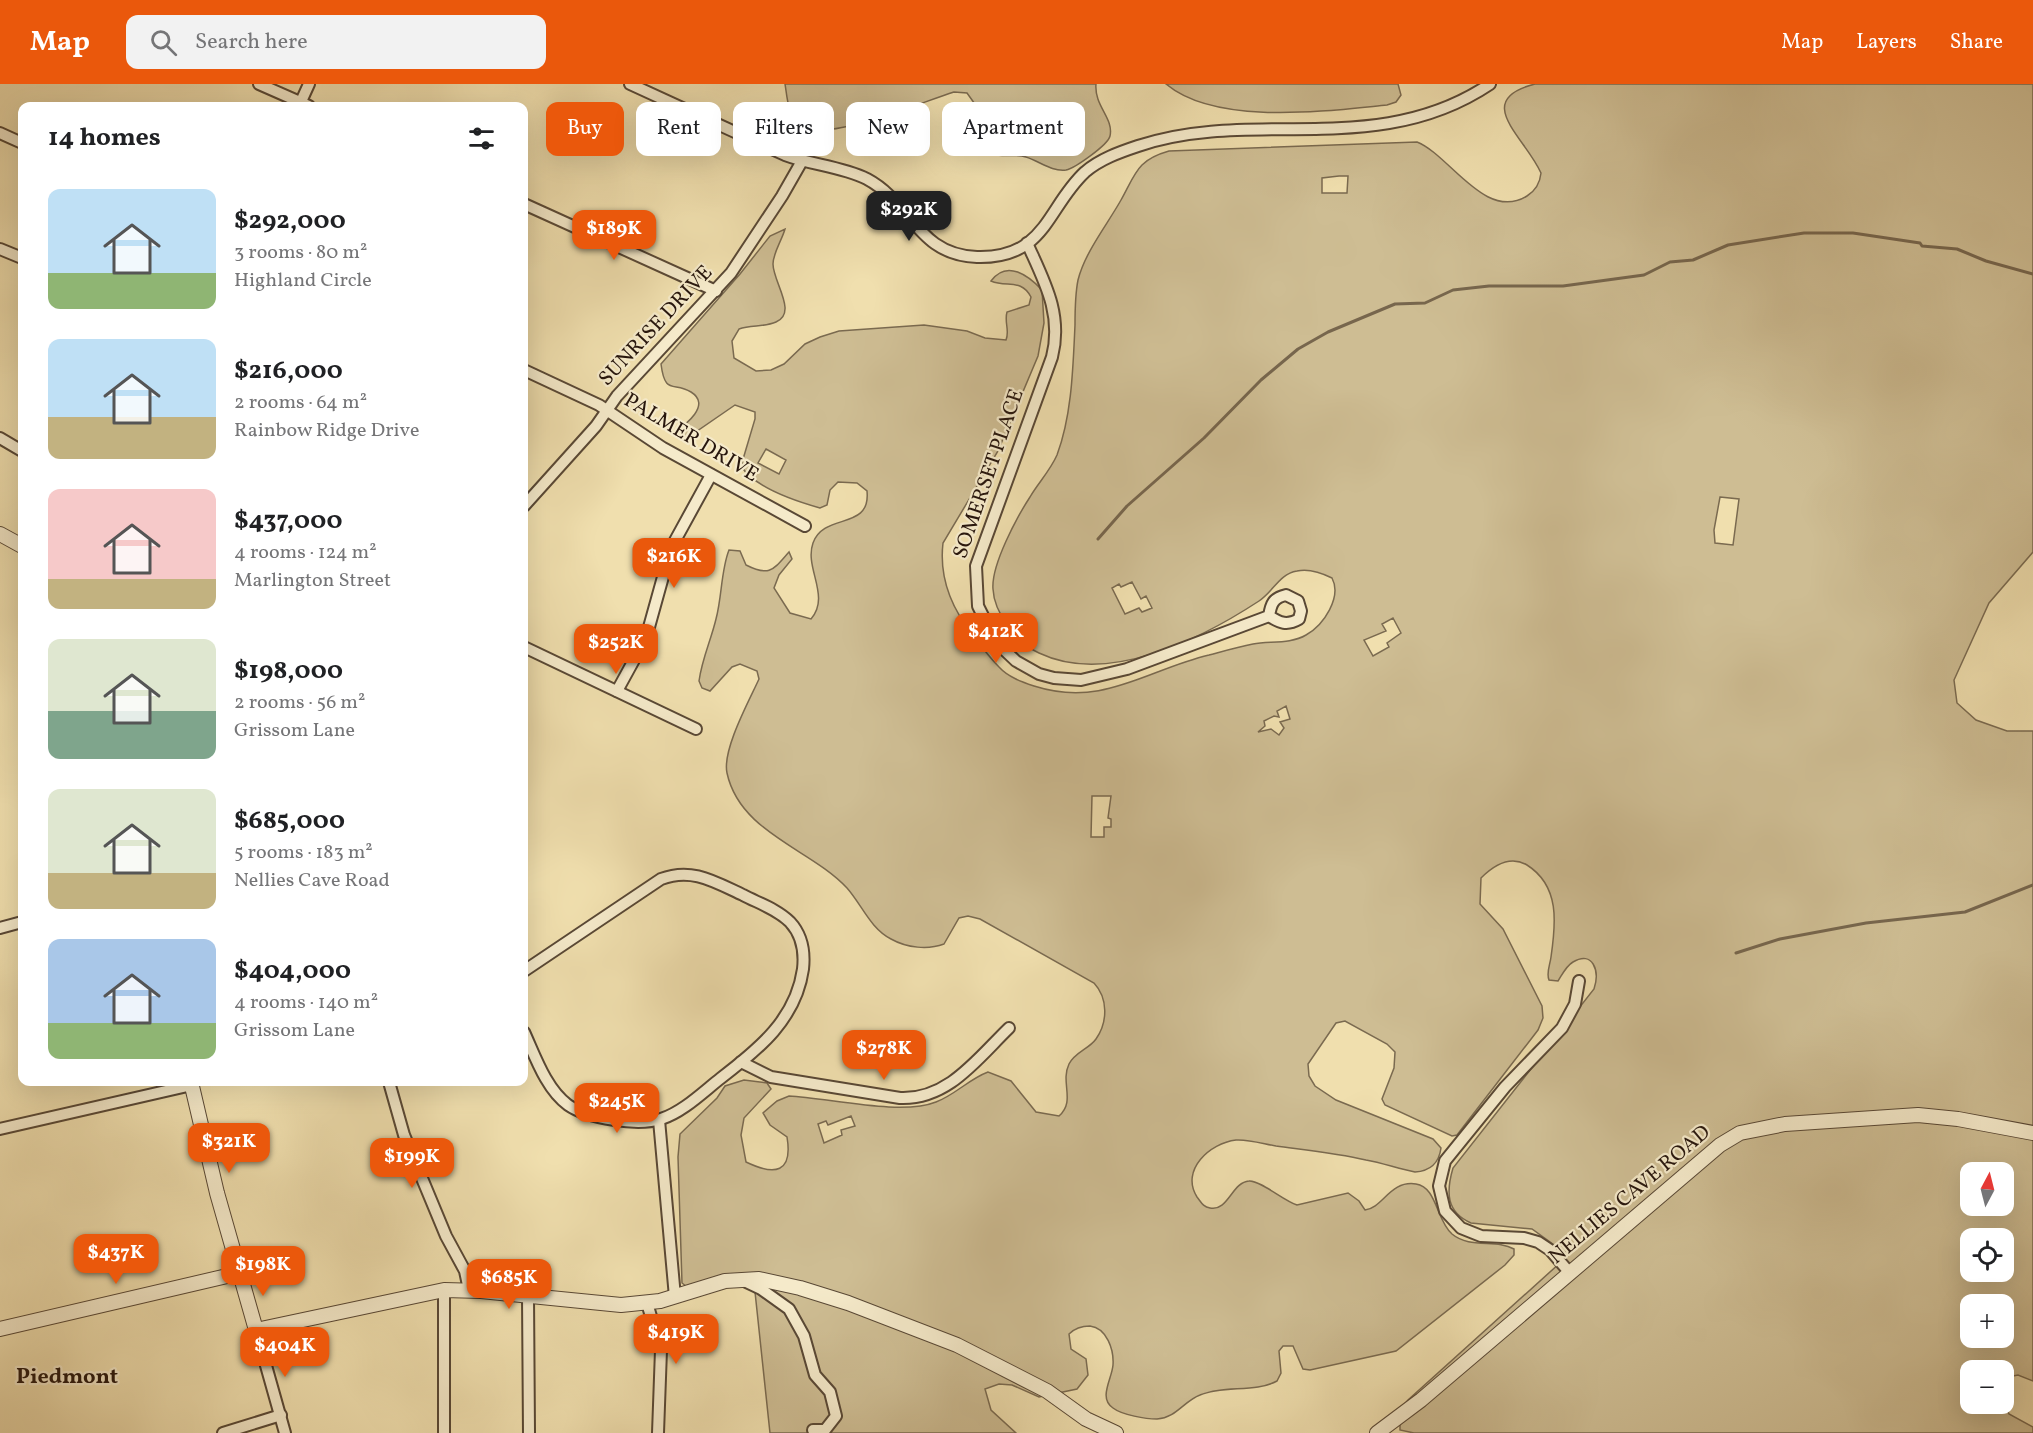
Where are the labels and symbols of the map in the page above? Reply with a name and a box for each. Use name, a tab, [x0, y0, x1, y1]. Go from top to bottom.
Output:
pin: $292K	[867, 191, 951, 242]
pin: $189K	[572, 210, 656, 261]
street label: SUNRISE DRIVE	[592, 259, 720, 393]
street label: SOMERSET PLACE	[946, 385, 1032, 563]
street label: PALMER DRIVE	[618, 386, 764, 490]
pin: $216K	[632, 538, 716, 589]
pin: $412K	[954, 613, 1038, 664]
pin: $252K	[574, 624, 658, 675]
pin: $278K	[842, 1030, 926, 1081]
pin: $245K	[575, 1083, 659, 1134]
street label: NELLIES CAVE ROAD	[1543, 1119, 1717, 1271]
pin: $321K	[187, 1123, 271, 1174]
pin: $199K	[370, 1138, 454, 1189]
north arrow	[1960, 1162, 2014, 1216]
pin: $437K	[74, 1234, 158, 1285]
pin: $198K	[221, 1246, 305, 1297]
pin: $685K	[467, 1259, 551, 1310]
pin: $419K	[634, 1314, 718, 1365]
pin: $404K	[243, 1327, 327, 1378]
district label: Piedmont	[16, 1362, 118, 1393]

